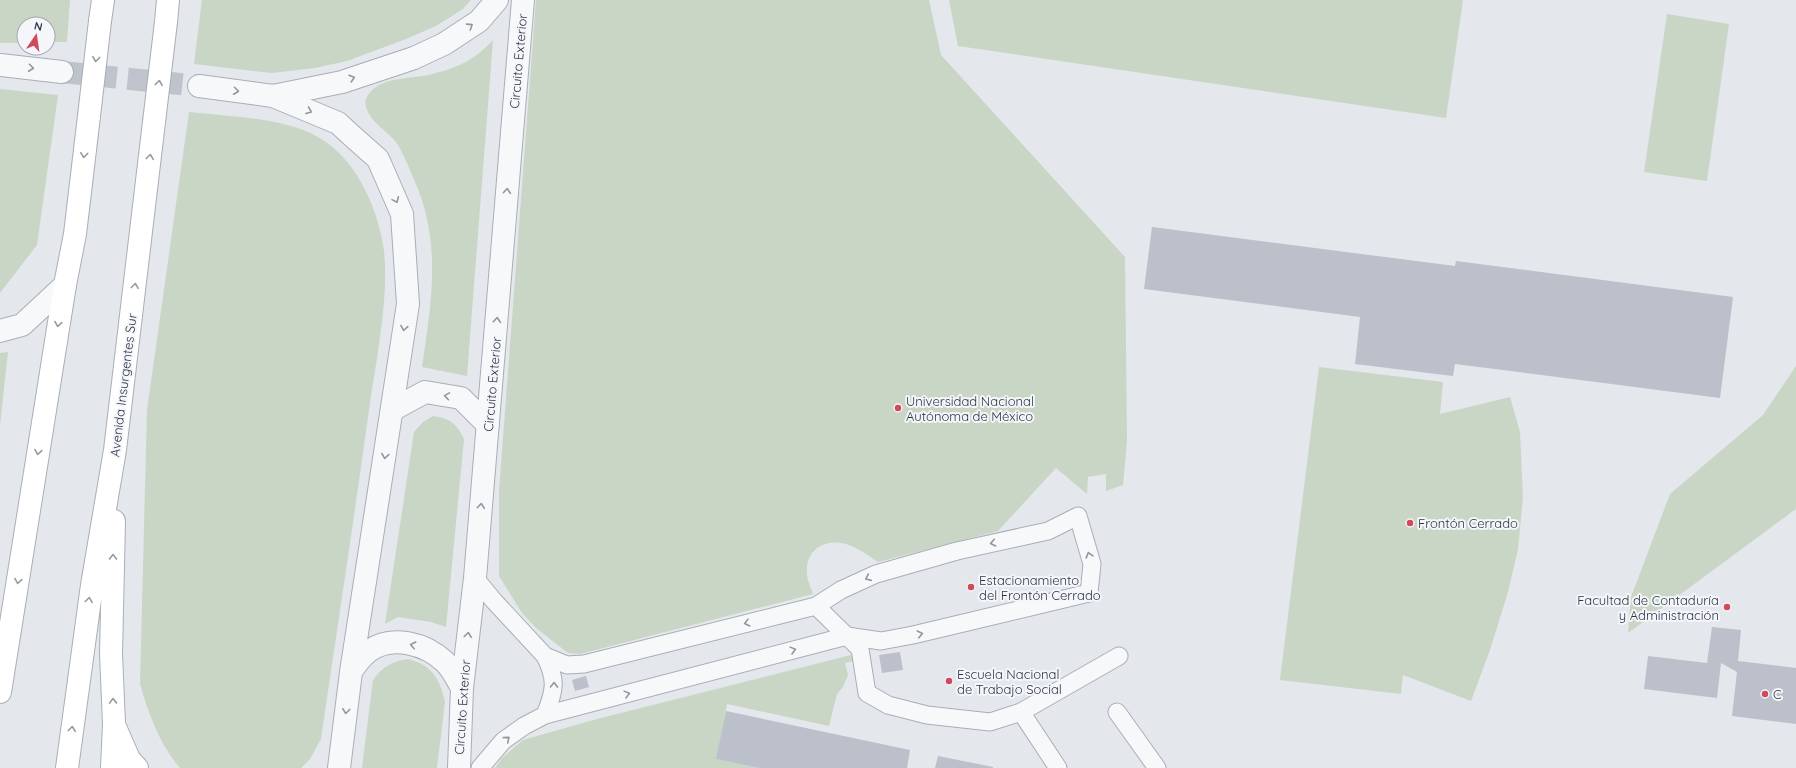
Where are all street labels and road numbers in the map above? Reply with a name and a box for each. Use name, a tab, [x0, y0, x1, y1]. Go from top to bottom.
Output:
street label: Circuito Exterior	[506, 13, 530, 109]
street label: Avenida Insurgentes Sur	[106, 312, 140, 458]
street label: Circuito Exterior	[480, 336, 504, 432]
street label: Circuito Exterior	[451, 659, 473, 755]

